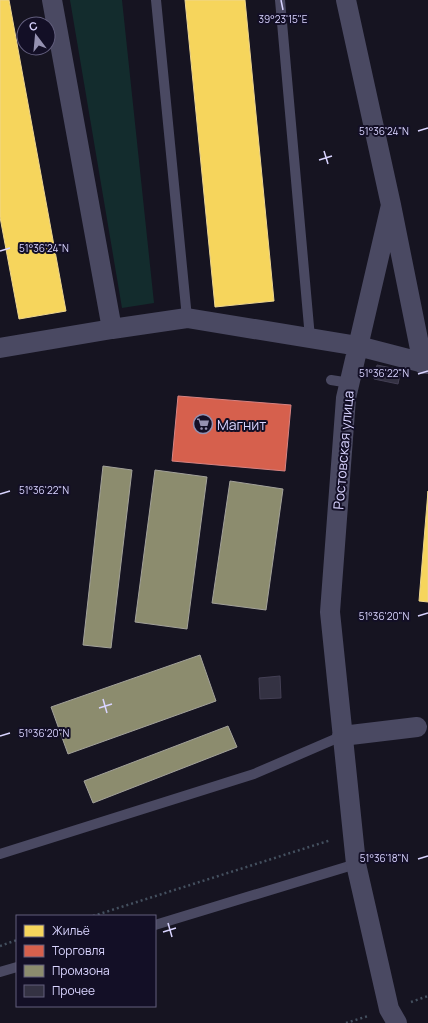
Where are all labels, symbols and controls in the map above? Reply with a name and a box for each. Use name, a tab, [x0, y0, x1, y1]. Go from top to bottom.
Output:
text: 39°23'15"E	[259, 12, 308, 26]
north arrow	[16, 16, 56, 56]
text: С	[27, 18, 39, 34]
text: 51°36'24"N	[359, 124, 409, 138]
text: 51°36'24"N	[19, 241, 69, 255]
text: 51°36'22"N	[359, 366, 409, 380]
street label: Ростовская улица	[328, 390, 358, 510]
supermarket icon: Магнит	[192, 413, 214, 435]
place label: Магнит	[217, 415, 266, 434]
text: 51°36'22"N	[19, 483, 69, 497]
text: 51°36'20"N	[359, 609, 409, 623]
text: 51°36'20"N	[19, 726, 69, 740]
text: 51°36'18"N	[360, 851, 408, 865]
legend	[16, 915, 156, 1007]
text: Жильё	[52, 922, 90, 939]
text: Торговля	[52, 942, 105, 959]
text: Промзона	[52, 962, 110, 979]
text: Прочее	[52, 982, 95, 999]

